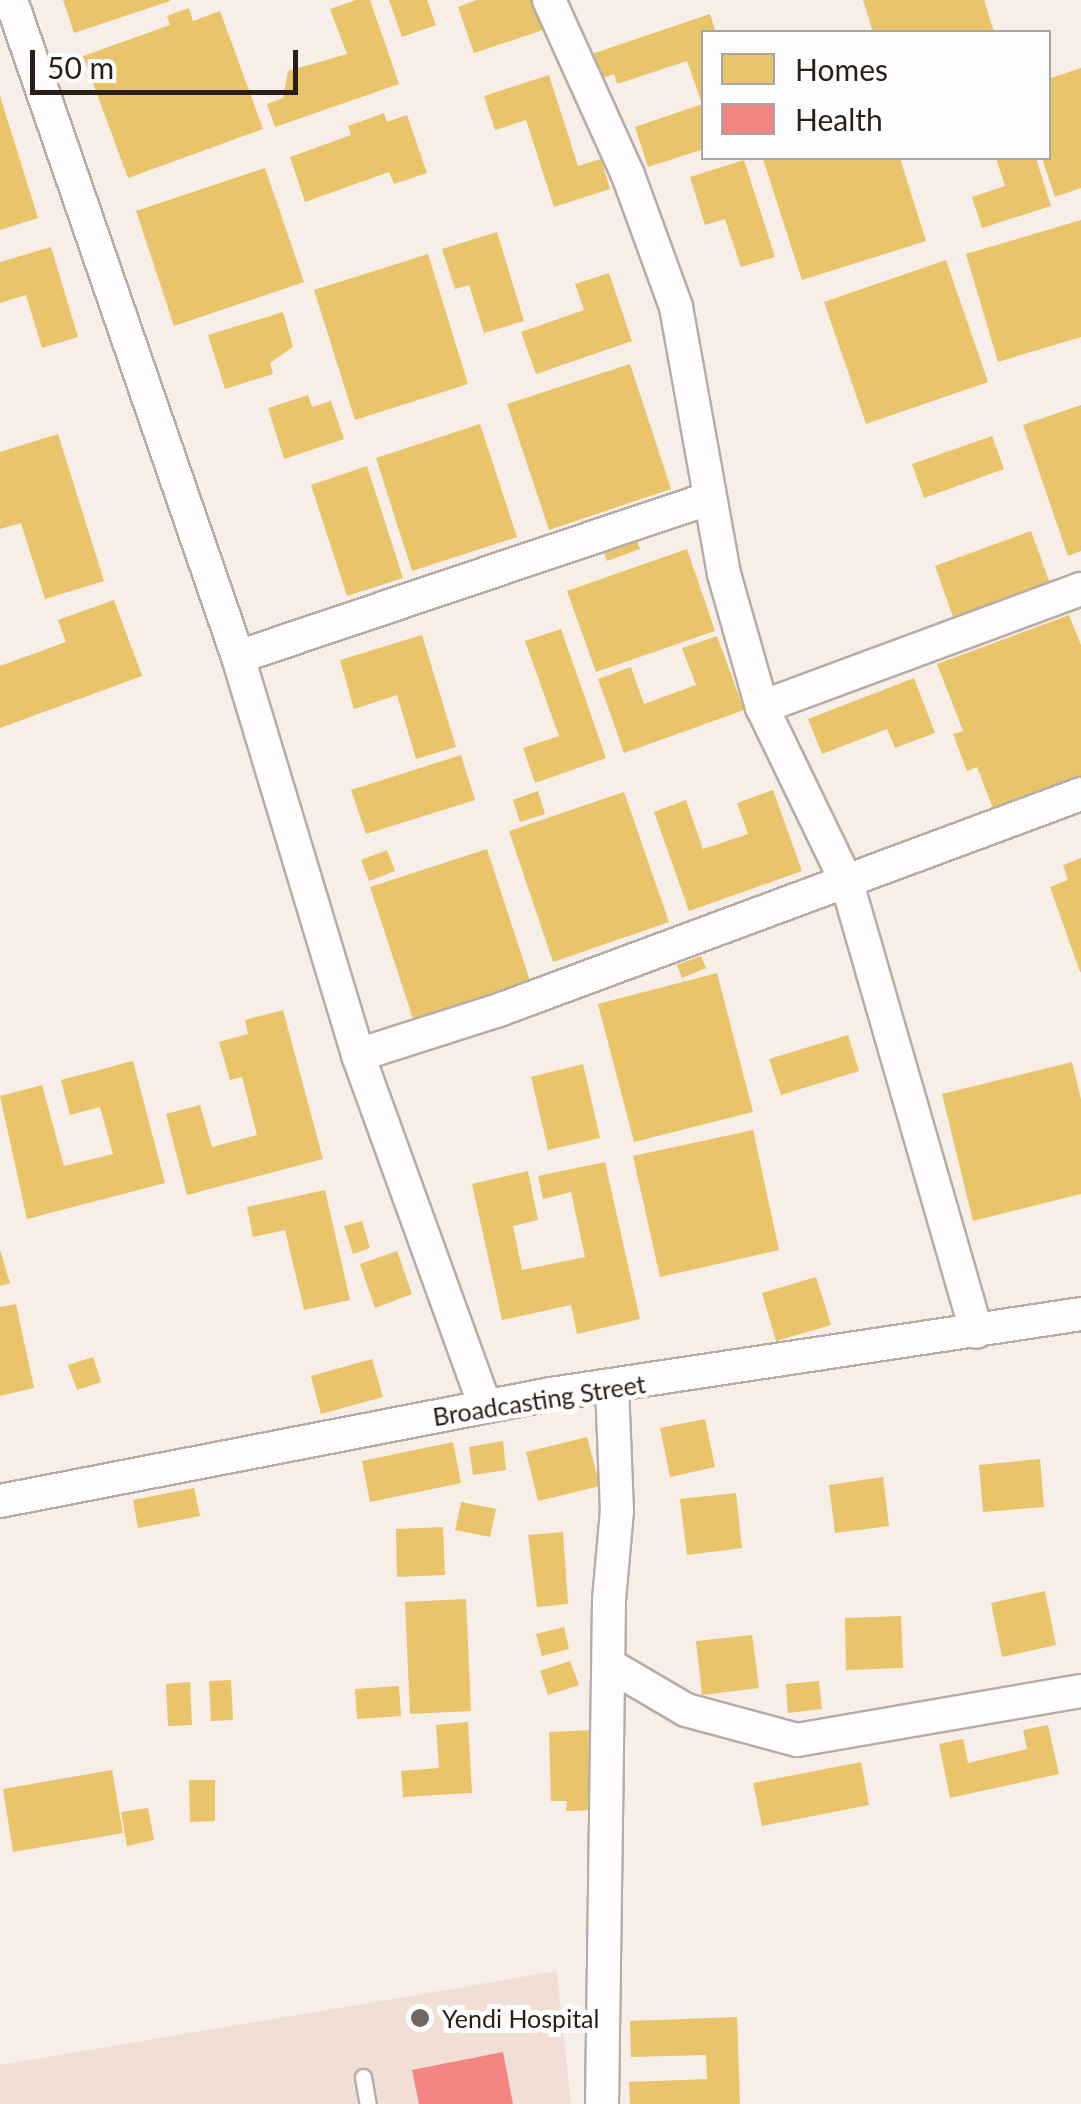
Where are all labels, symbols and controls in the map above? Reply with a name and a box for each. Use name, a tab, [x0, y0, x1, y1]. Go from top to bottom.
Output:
scale bar	[35, 30, 302, 92]
legend	[701, 30, 1051, 160]
text: 50 m	[47, 49, 114, 85]
text: Homes	[795, 51, 888, 87]
text: Health	[795, 101, 883, 137]
street label: Broadcasting Street	[431, 1368, 647, 1432]
place label: Yendi Hospital	[442, 2003, 599, 2033]
marker: Yendi Hospital	[407, 2005, 433, 2031]

